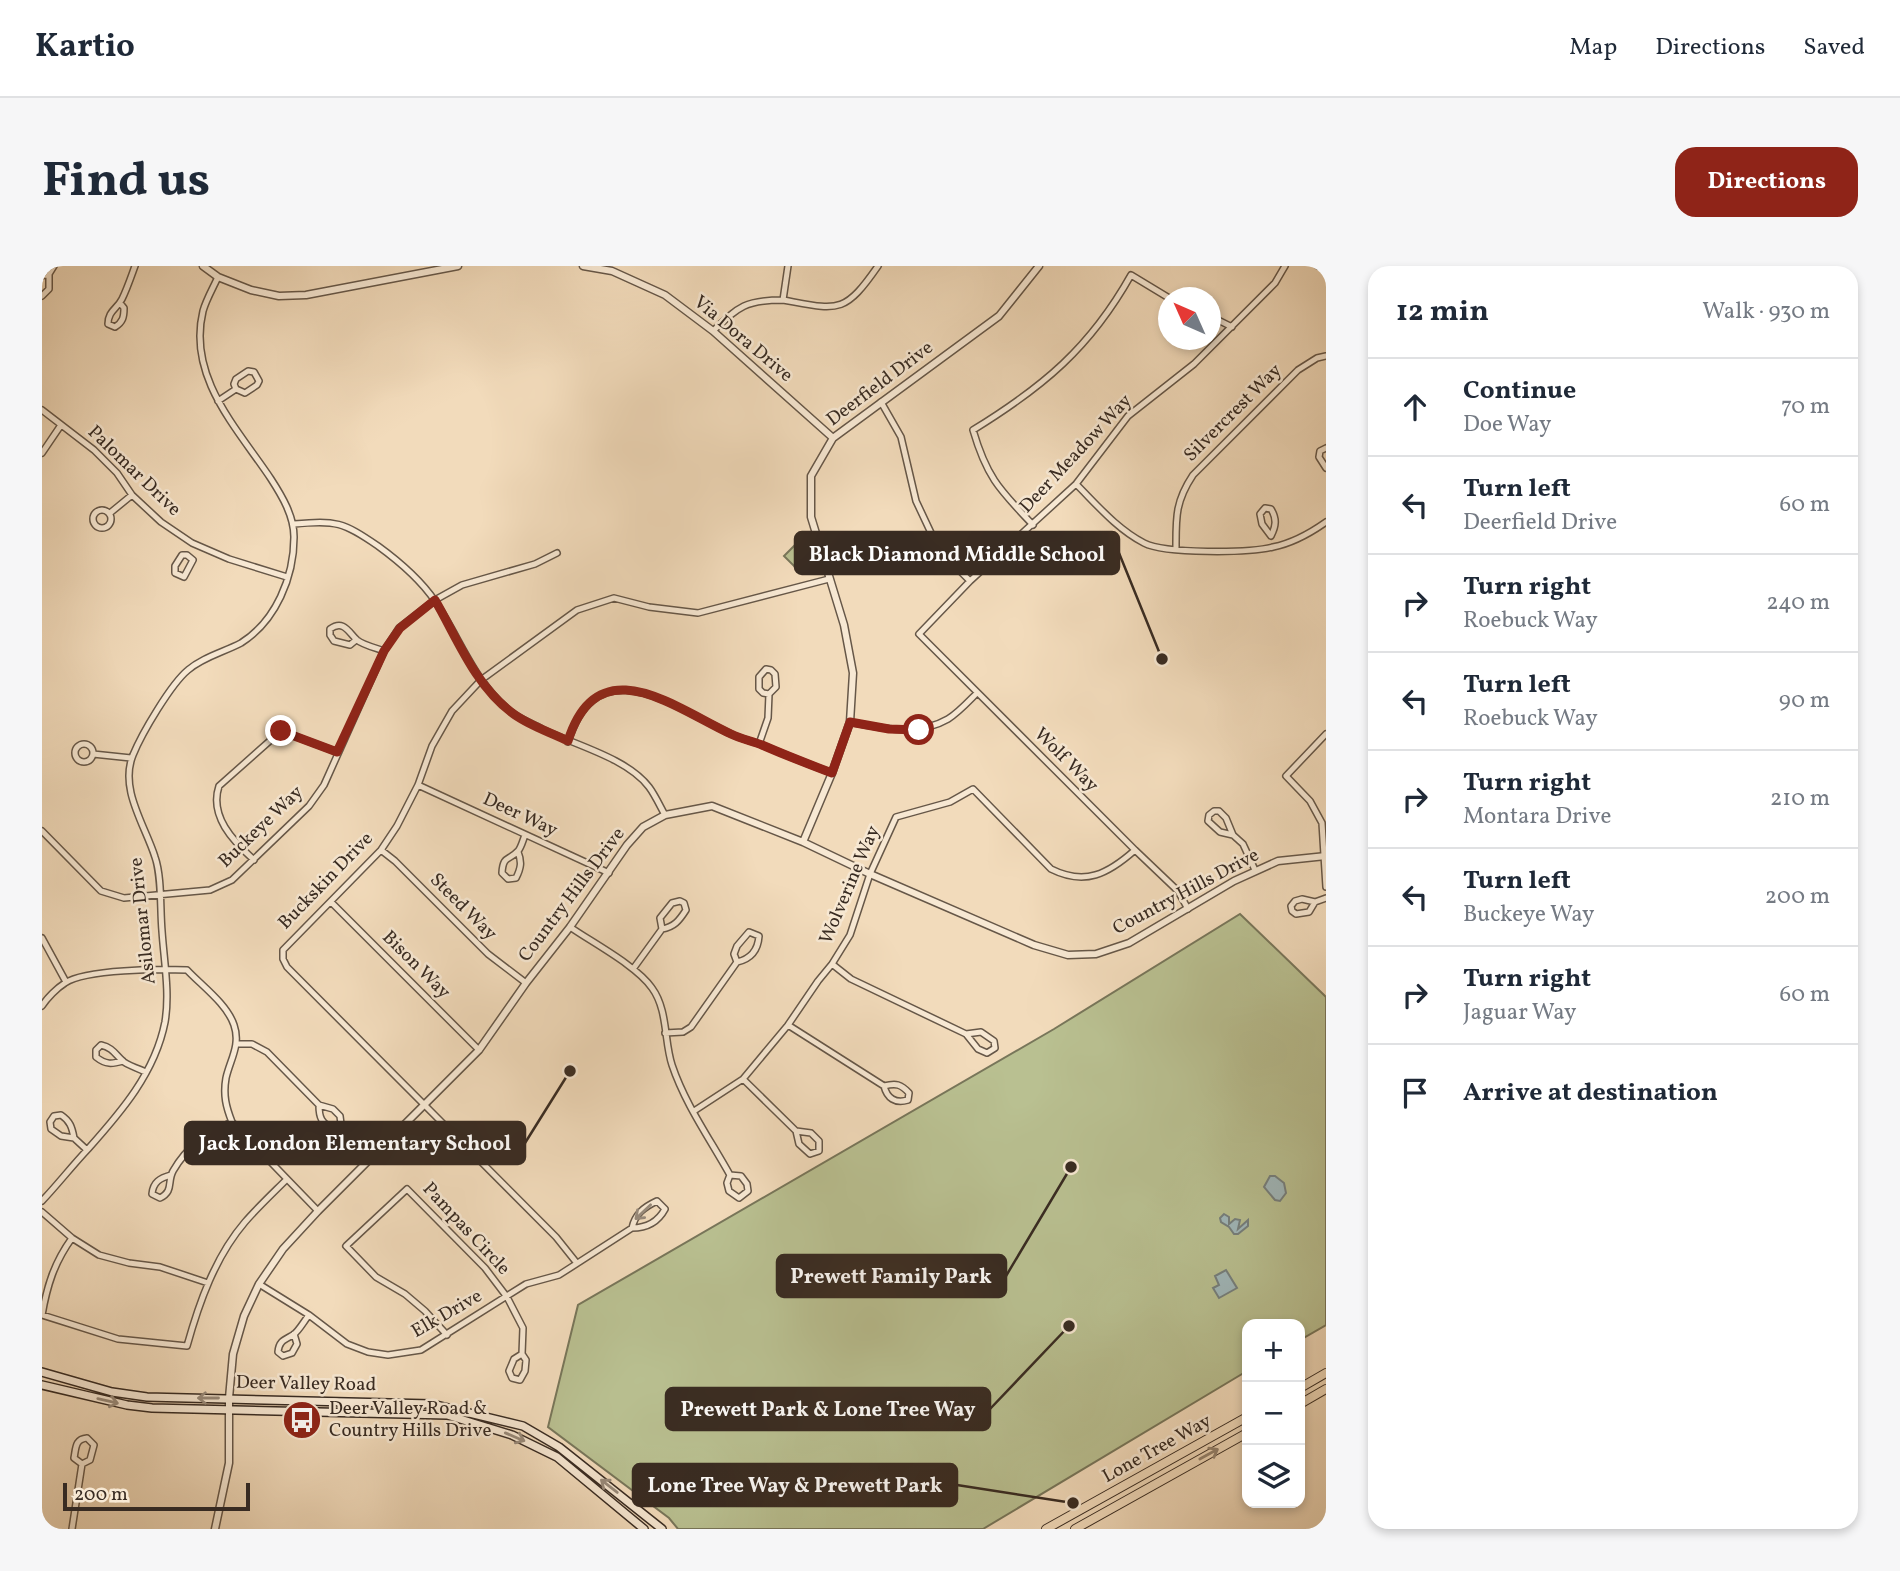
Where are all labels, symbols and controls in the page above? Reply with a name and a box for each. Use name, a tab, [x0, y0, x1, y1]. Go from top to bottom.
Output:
text: Kartio	[35, 25, 135, 71]
text: Map	[1569, 31, 1617, 65]
text: Directions	[1655, 31, 1765, 65]
text: Saved	[1803, 31, 1865, 65]
button: Directions	[1675, 147, 1858, 217]
text: Find us	[42, 148, 210, 217]
north arrow	[1158, 287, 1221, 350]
street label: Via Dora Drive	[688, 290, 798, 388]
text: 12 min	[1396, 291, 1489, 333]
text: Walk · 930 m	[1702, 296, 1830, 328]
street label: Deerfield Drive	[821, 335, 939, 433]
street label: Silvercrest Way	[1178, 358, 1288, 468]
text: Continue	[1463, 373, 1576, 409]
icon: ahead	[1396, 388, 1434, 426]
street label: Deer Meadow Way	[1014, 389, 1138, 519]
text: 70 m	[1781, 391, 1830, 423]
text: Doe Way	[1463, 409, 1552, 441]
street label: Palomar Drive	[82, 420, 186, 522]
text: Turn left	[1463, 471, 1571, 507]
icon: left	[1396, 486, 1434, 524]
text: 60 m	[1780, 489, 1830, 521]
text: Deerfield Drive	[1463, 507, 1617, 539]
callout: Black Diamond Middle School	[795, 532, 1119, 574]
text: Black Diamond Middle School	[809, 541, 1105, 570]
text: Turn right	[1463, 569, 1591, 605]
icon: right	[1396, 584, 1434, 622]
text: 240 m	[1766, 587, 1830, 619]
text: Roebuck Way	[1463, 605, 1598, 637]
text: Turn left	[1463, 667, 1571, 703]
icon: left	[1396, 682, 1434, 720]
text: 90 m	[1779, 685, 1830, 717]
text: Roebuck Way	[1463, 703, 1598, 735]
route start	[903, 714, 934, 745]
route end	[265, 715, 296, 746]
street label: Wolf Way	[1028, 722, 1104, 798]
text: Turn right	[1463, 765, 1591, 801]
street label: Buckeye Way	[213, 780, 309, 874]
icon: right	[1396, 780, 1434, 818]
text: 210 m	[1770, 783, 1830, 815]
street label: Deer Way	[478, 786, 562, 844]
text: Montara Drive	[1463, 801, 1611, 833]
street label: Country Hills Drive	[513, 822, 631, 968]
street label: Wolverine Way	[813, 822, 887, 948]
street label: Buckskin Drive	[273, 826, 379, 936]
street label: Country Hills Drive	[1108, 842, 1264, 942]
street label: Asilomar Drive	[123, 856, 163, 986]
text: Turn left	[1463, 863, 1571, 899]
street label: Steed Way	[423, 867, 503, 947]
icon: left	[1396, 878, 1434, 916]
text: 200 m	[1765, 881, 1830, 913]
text: Buckeye Way	[1463, 899, 1595, 931]
street label: Bison Way	[376, 925, 456, 1005]
text: Turn right	[1463, 961, 1591, 997]
icon: right	[1396, 976, 1434, 1014]
text: 60 m	[1780, 979, 1830, 1011]
text: Jaguar Way	[1463, 997, 1576, 1029]
icon: arrive	[1396, 1074, 1434, 1112]
text: Arrive at destination	[1463, 1075, 1718, 1111]
callout: Jack London Elementary School	[185, 1122, 525, 1164]
text: Jack London Elementary School	[198, 1130, 511, 1159]
street label: Pampas Circle	[416, 1177, 516, 1281]
one-way arrow	[634, 1204, 652, 1220]
callout: Prewett Family Park	[777, 1255, 1006, 1297]
text: Prewett Family Park	[790, 1263, 992, 1292]
street label: Elk Drive	[407, 1283, 487, 1345]
map controls	[1242, 1319, 1305, 1508]
button: +	[1242, 1319, 1305, 1382]
street label: Deer Valley Road	[236, 1370, 376, 1398]
button: −	[1242, 1382, 1305, 1445]
callout: Prewett Park & Lone Tree Way	[666, 1388, 990, 1430]
one-way arrow	[196, 1391, 219, 1405]
one-way arrow	[96, 1395, 119, 1408]
place label: Deer Valley Road & Country Hills Drive	[329, 1396, 491, 1444]
text: Prewett Park & Lone Tree Way	[680, 1396, 976, 1425]
bus stop icon: Deer Valley Road & Country Hills Drive	[281, 1399, 323, 1441]
street label: Lone Tree Way	[1098, 1408, 1216, 1490]
one-way arrow	[503, 1432, 525, 1445]
button: layers	[1242, 1445, 1305, 1508]
one-way arrow	[1198, 1447, 1218, 1461]
callout: Lone Tree Way & Prewett Park	[633, 1464, 957, 1506]
text: Lone Tree Way & Prewett Park	[648, 1472, 943, 1501]
one-way arrow	[601, 1479, 619, 1494]
scale bar	[63, 1480, 250, 1512]
text: 200 m	[74, 1482, 128, 1508]

